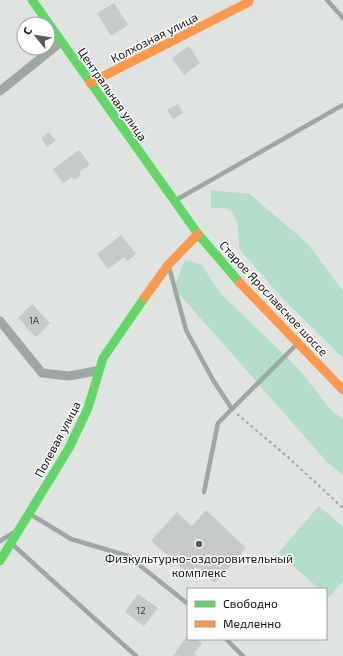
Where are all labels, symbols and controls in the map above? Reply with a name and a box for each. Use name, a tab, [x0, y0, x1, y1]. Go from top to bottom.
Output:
street label: Колхозная улица	[108, 9, 200, 66]
north arrow	[16, 16, 56, 56]
text: С	[20, 24, 34, 37]
street label: Центральная улица	[75, 45, 150, 144]
street label: Старое Ярославское шоссе	[217, 238, 331, 358]
house number: 1А	[29, 314, 40, 326]
street label: Полевая улица	[31, 399, 84, 480]
marker: Физкультурно-оздоровительный комплекс	[194, 539, 204, 549]
place label: Физкультурно-оздоровительный комплекс	[105, 551, 293, 579]
legend	[187, 588, 327, 640]
text: Свободно	[223, 596, 278, 610]
house number: 12	[136, 604, 146, 616]
text: Медленно	[223, 616, 281, 630]

